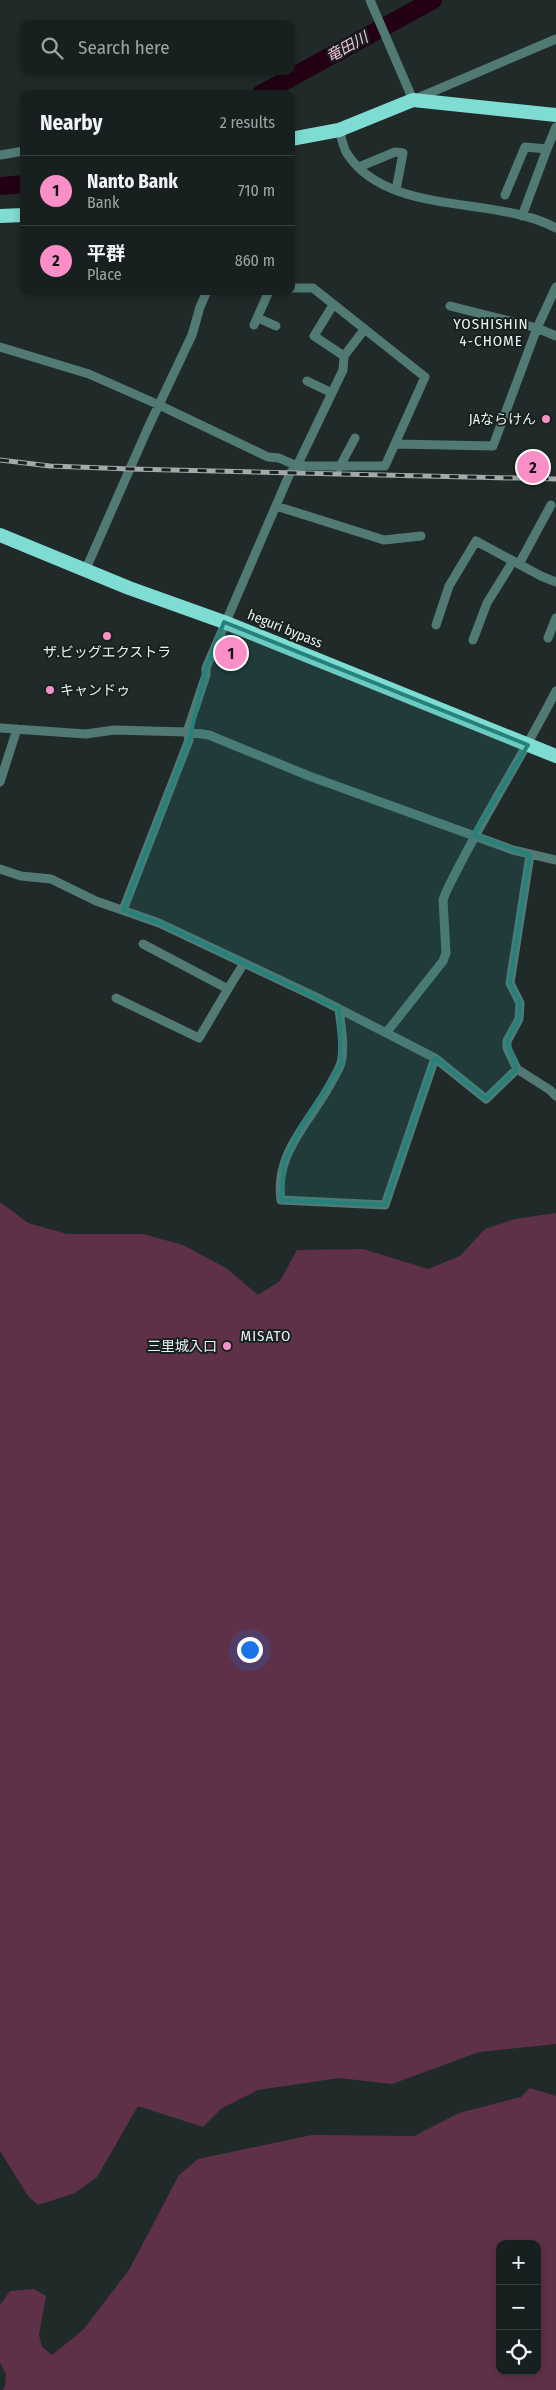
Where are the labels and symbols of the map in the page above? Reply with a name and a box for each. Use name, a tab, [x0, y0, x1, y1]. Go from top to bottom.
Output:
water label: 竜田川	[323, 27, 373, 66]
district label: YOSHISHIN 4-CHOME	[453, 315, 529, 350]
place label: JAならけん	[469, 411, 536, 428]
marker: JAならけん	[540, 413, 552, 425]
pin: 2	[517, 448, 549, 486]
street label: heguri bypass	[245, 606, 325, 652]
marker: ザ.ビッグエクストラ	[101, 630, 113, 642]
pin: 1	[215, 634, 247, 672]
place label: ザ.ビッグエクストラ	[43, 644, 171, 661]
place label: キャンドゥ	[60, 682, 130, 699]
marker: キャンドゥ	[44, 684, 56, 696]
district label: MISATO	[241, 1327, 291, 1345]
place label: 三里城入口	[147, 1338, 217, 1355]
marker: 三里城入口	[221, 1340, 233, 1352]
your location	[237, 1637, 263, 1663]

